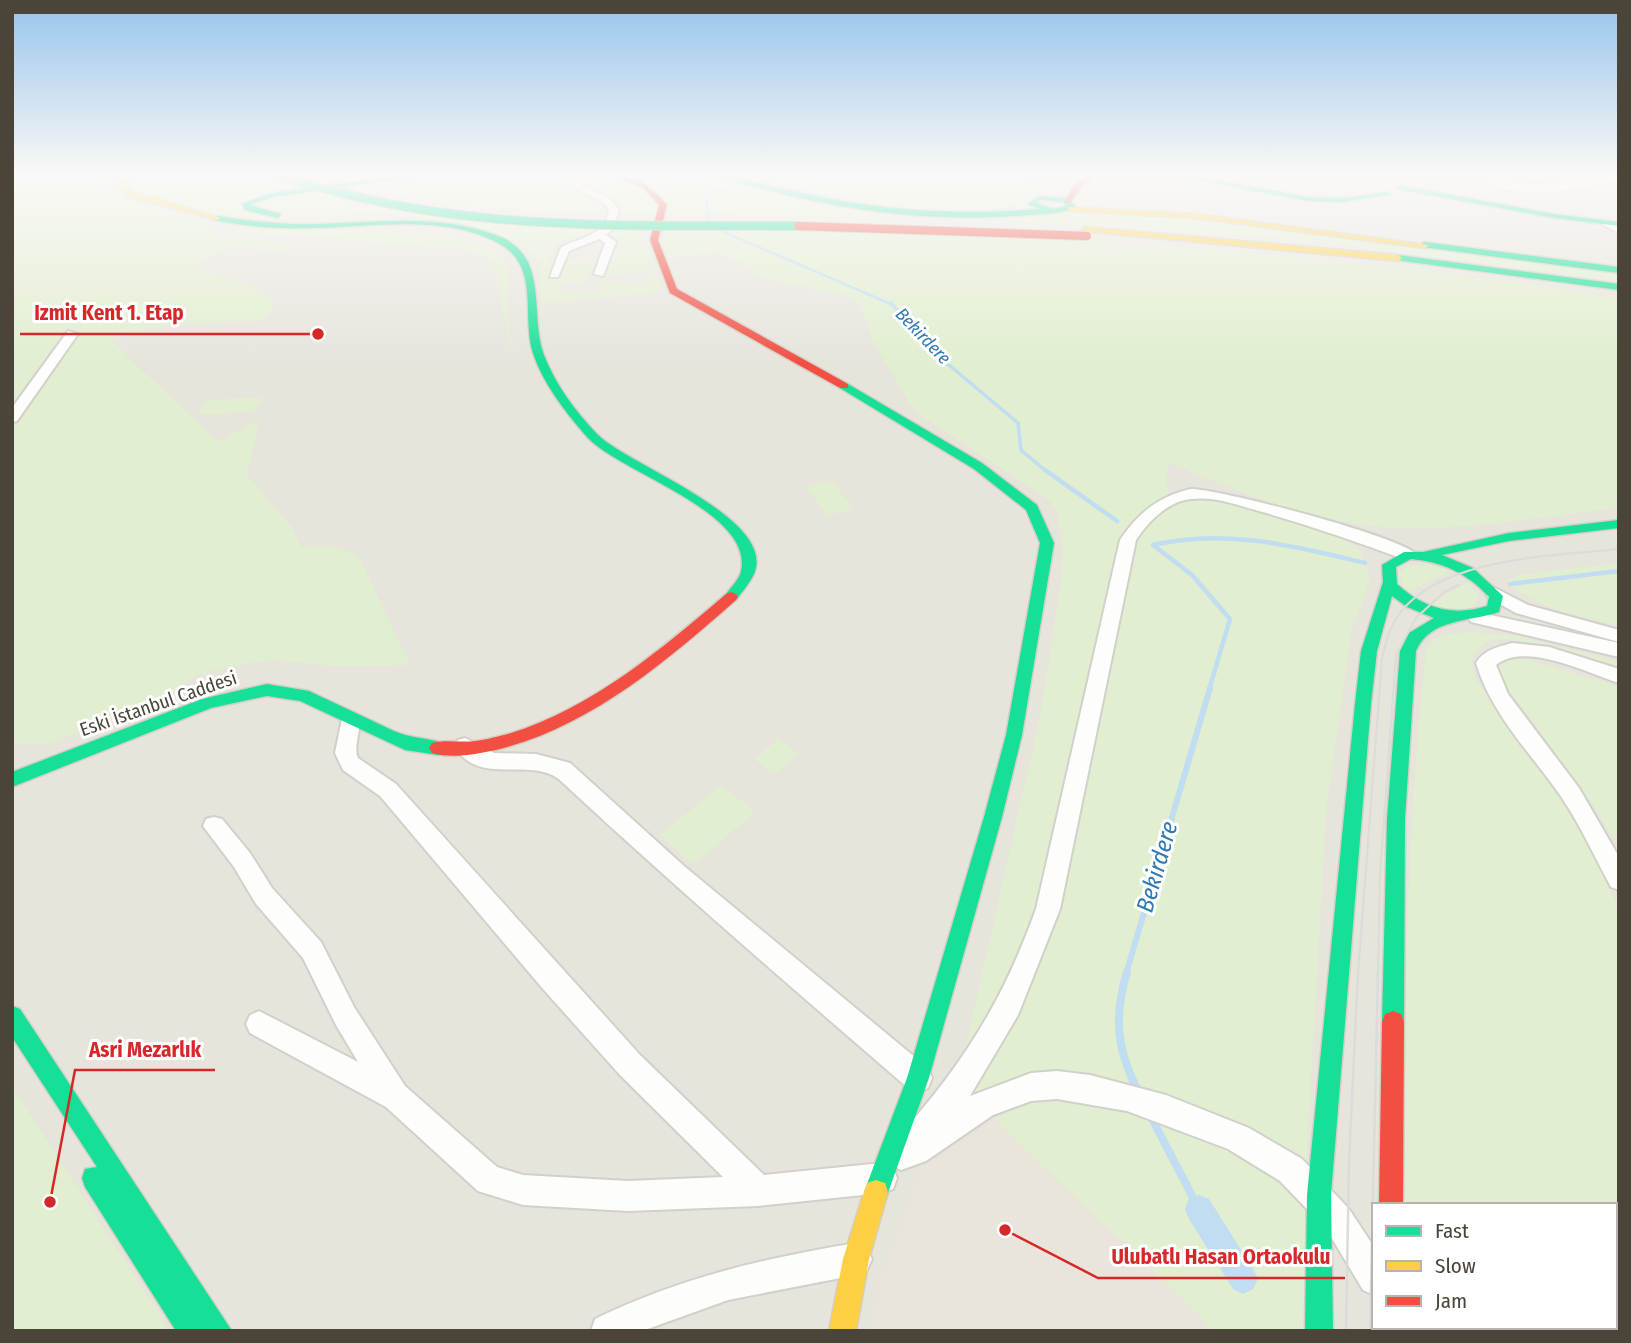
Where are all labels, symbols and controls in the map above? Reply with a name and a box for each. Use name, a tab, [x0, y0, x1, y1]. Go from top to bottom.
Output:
callout: Izmit Kent 1. Etap	[20, 292, 198, 334]
text: Izmit Kent 1. Etap	[34, 300, 184, 326]
water label: Bekirdere	[891, 303, 956, 369]
street label: Eski İstanbul Caddesi	[77, 666, 240, 741]
water label: Bekirdere	[1131, 818, 1183, 916]
callout: Asri Mezarlık	[75, 1028, 215, 1070]
text: Asri Mezarlık	[88, 1037, 201, 1063]
legend	[1372, 1203, 1617, 1329]
text: Fast	[1435, 1218, 1469, 1244]
callout: Ulubatlı Hasan Ortaokulu	[1098, 1236, 1345, 1278]
text: Ulubatlı Hasan Ortaokulu	[1111, 1244, 1331, 1270]
text: Slow	[1435, 1253, 1476, 1279]
text: Jam	[1435, 1288, 1467, 1314]

